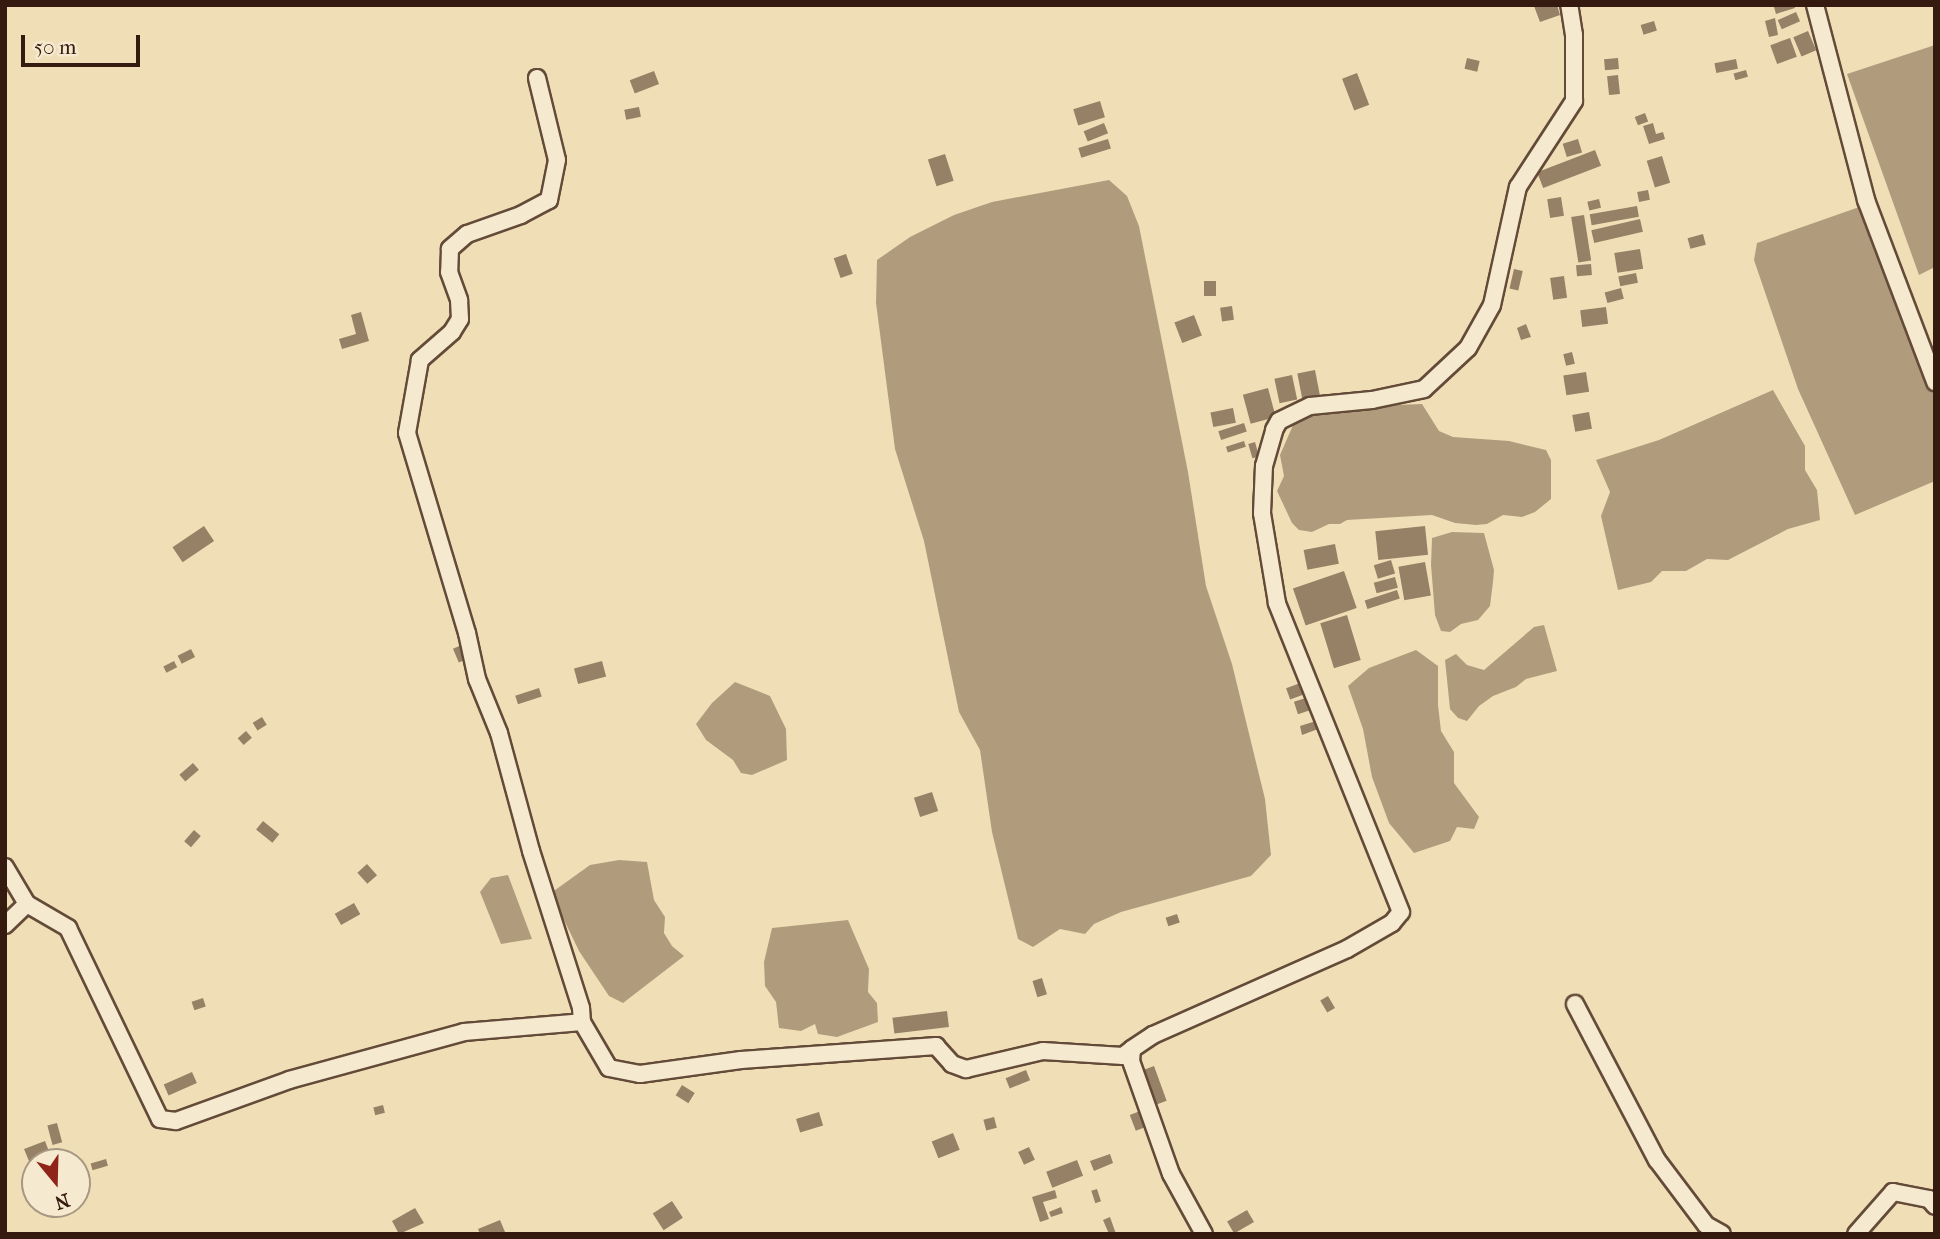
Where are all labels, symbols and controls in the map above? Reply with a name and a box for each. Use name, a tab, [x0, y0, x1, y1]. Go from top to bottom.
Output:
scale bar	[24, 21, 144, 65]
text: 50 m	[34, 35, 77, 59]
north arrow	[21, 1148, 91, 1218]
text: N	[52, 1188, 73, 1214]

